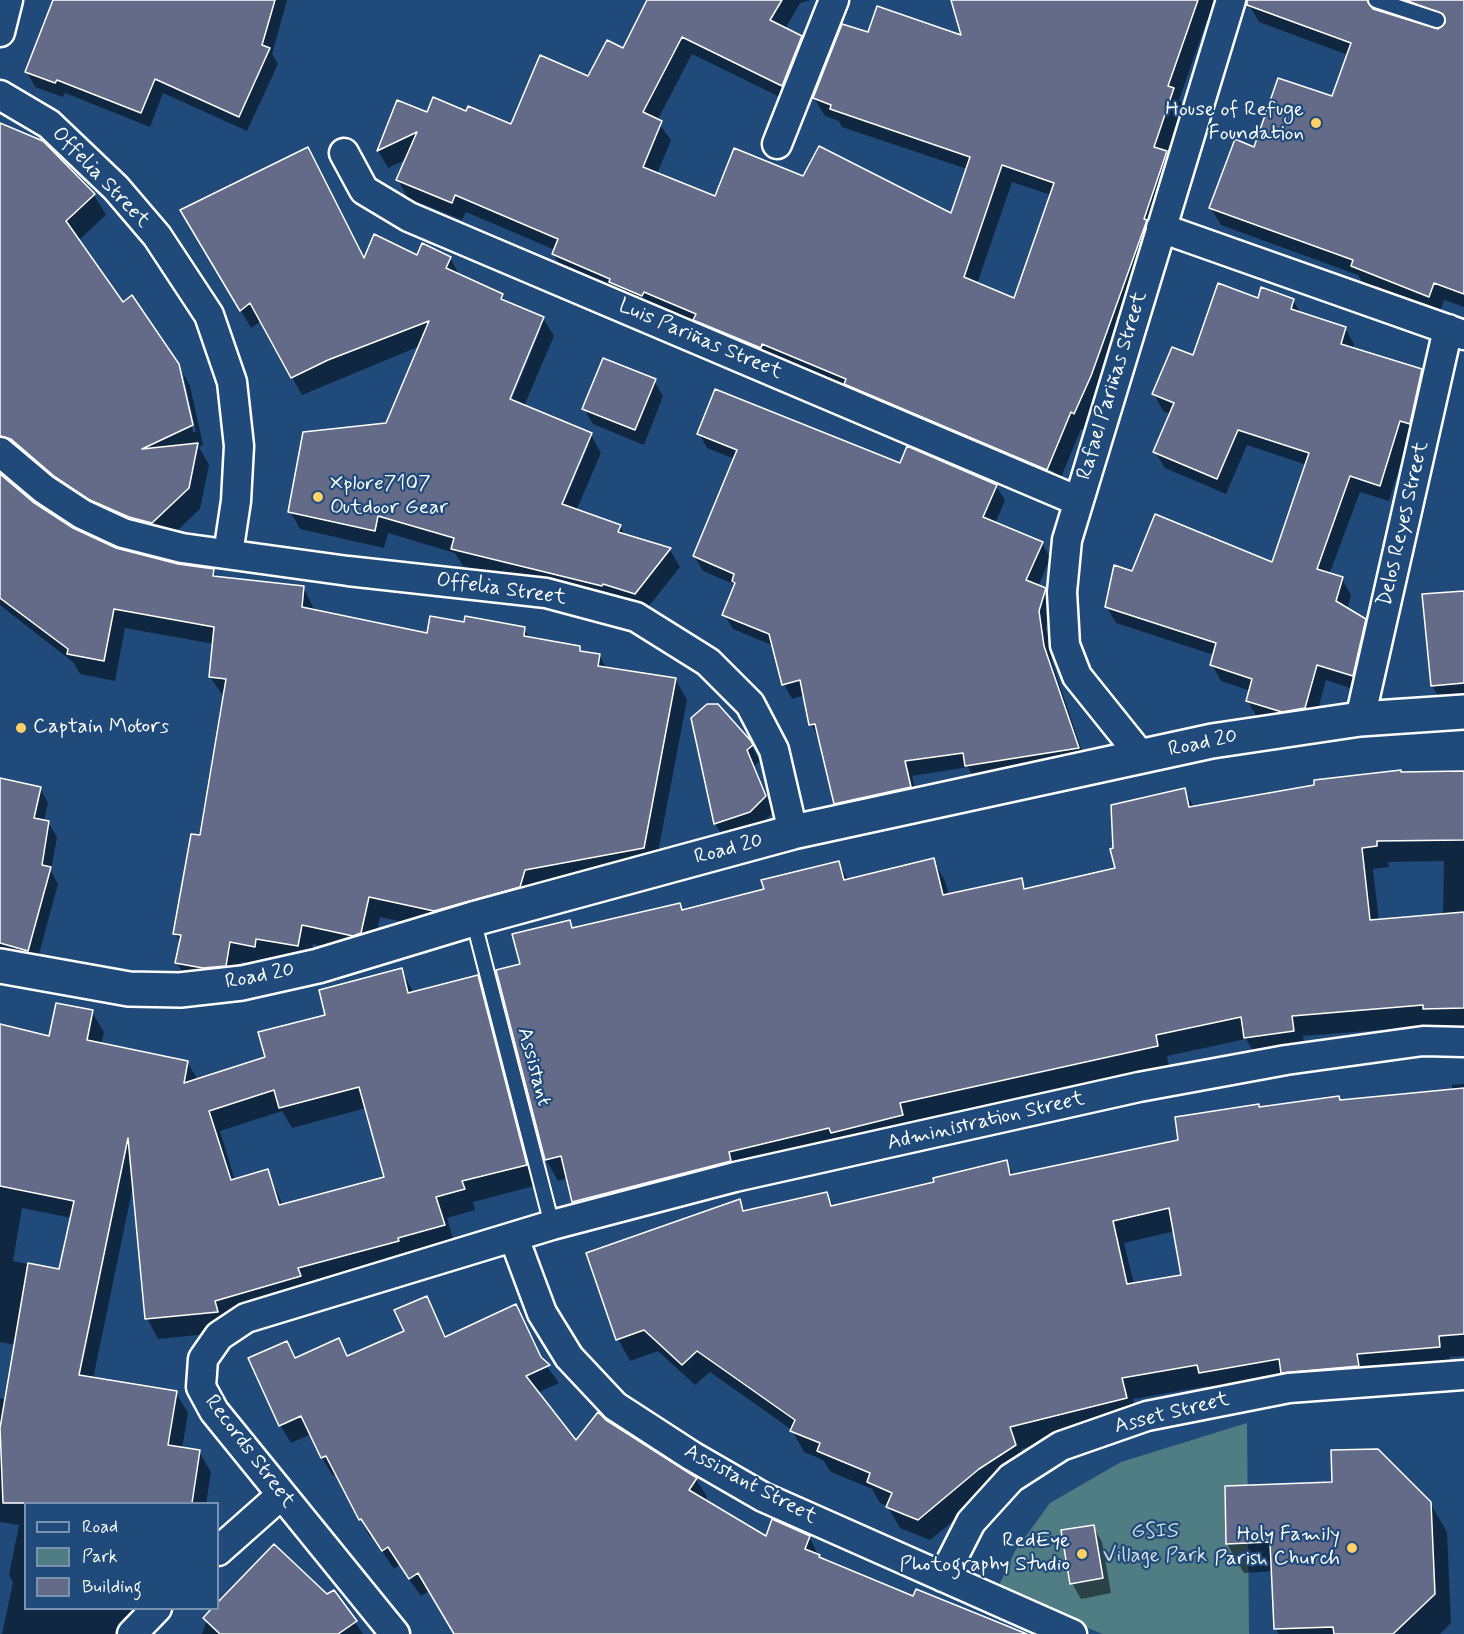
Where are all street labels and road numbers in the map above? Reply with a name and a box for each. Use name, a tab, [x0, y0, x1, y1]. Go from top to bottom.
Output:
street label: Offelia Street	[46, 122, 154, 234]
street label: Rafael Pariñas Street	[1072, 289, 1154, 483]
street label: Luis Pariñas Street	[614, 294, 786, 386]
street label: Delos Reyes Street	[1373, 439, 1435, 609]
street label: Offelia Street	[434, 568, 568, 612]
street label: Road 20	[1166, 724, 1240, 764]
street label: Road 20	[692, 829, 766, 871]
street label: Road 20	[223, 958, 297, 996]
street label: Assistant	[510, 1025, 556, 1109]
street label: Administration Street	[885, 1087, 1087, 1157]
street label: Asset Street	[1112, 1388, 1232, 1440]
street label: Records Street	[198, 1391, 300, 1513]
street label: Assistant Street	[679, 1440, 821, 1530]

